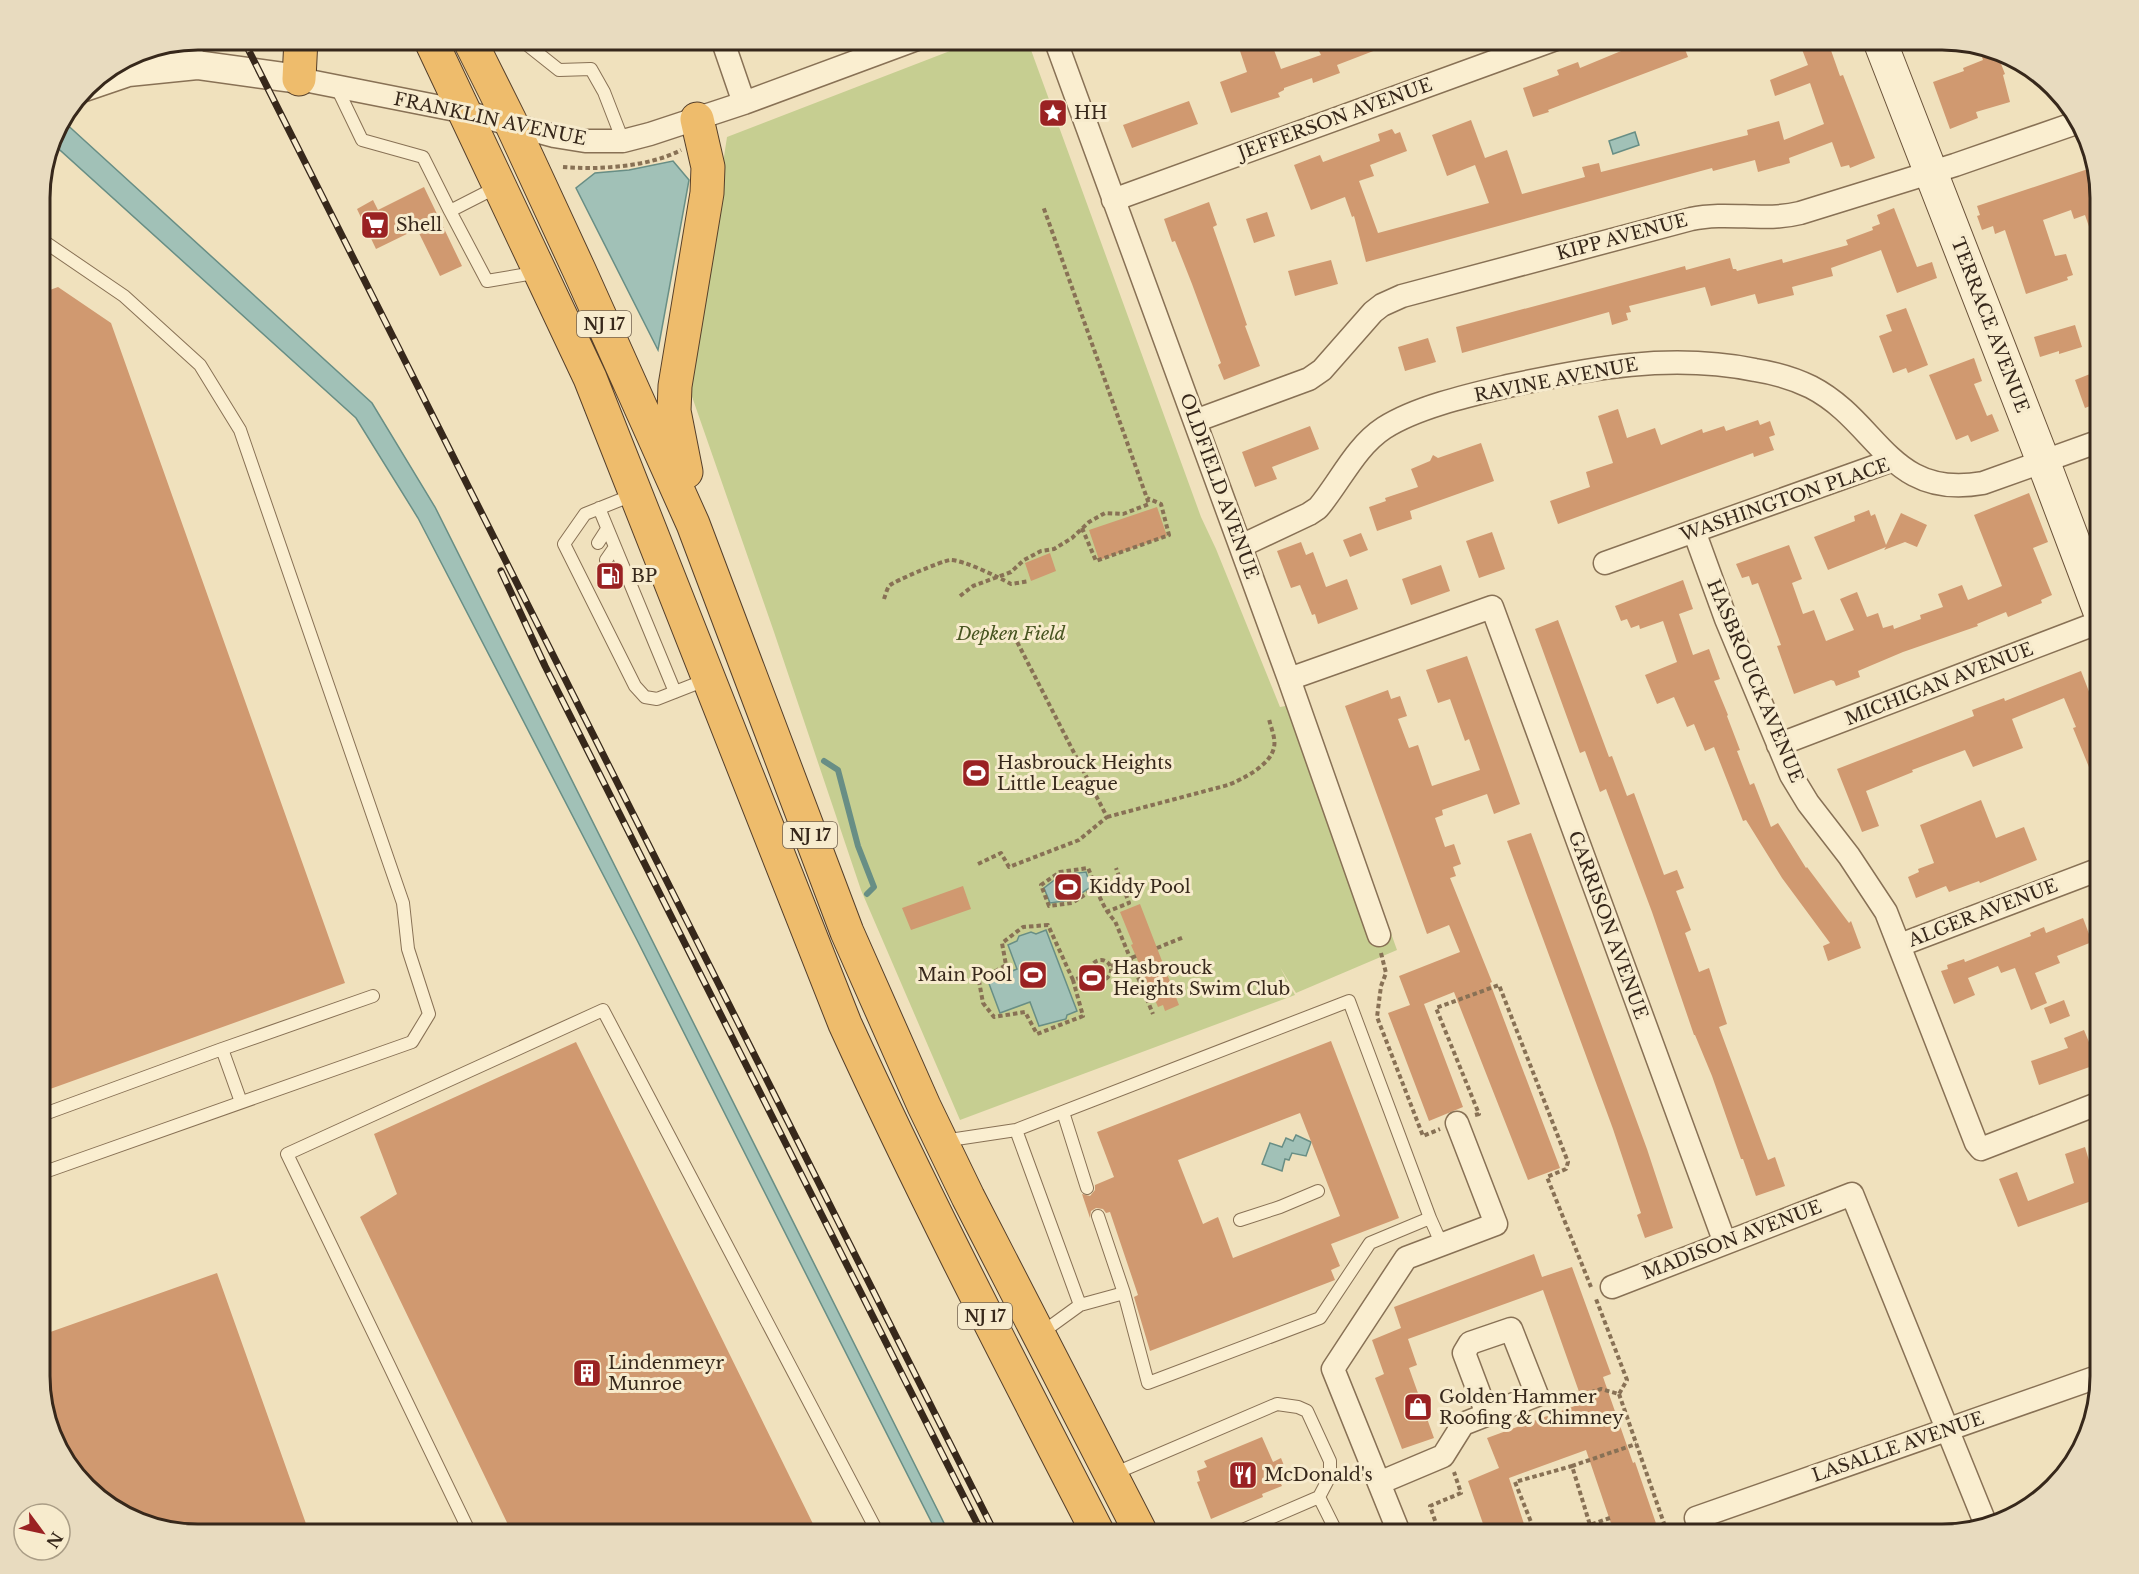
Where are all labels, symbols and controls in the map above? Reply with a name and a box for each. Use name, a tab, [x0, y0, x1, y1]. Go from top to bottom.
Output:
street label: JEFFERSON AVENUE	[1233, 74, 1435, 165]
street label: FRANKLIN AVENUE	[392, 88, 588, 150]
place icon: HH	[1037, 97, 1069, 129]
place label: HH	[1074, 102, 1107, 124]
supermarket icon: Shell	[359, 209, 391, 241]
street label: KIPP AVENUE	[1554, 209, 1690, 265]
place label: Shell	[396, 214, 442, 236]
street label: TERRACE AVENUE	[1946, 234, 2034, 416]
road number: NJ 17	[577, 311, 631, 337]
street label: RAVINE AVENUE	[1472, 353, 1640, 407]
street label: OLDFIELD AVENUE	[1175, 390, 1263, 582]
street label: WASHINGTON PLACE	[1677, 454, 1893, 547]
fuel station icon: BP	[594, 560, 626, 592]
place label: BP	[631, 565, 657, 587]
street label: HASBROUCK AVENUE	[1702, 576, 1808, 786]
park label: Depken Field	[955, 623, 1066, 645]
street label: MICHIGAN AVENUE	[1842, 638, 2036, 730]
place label: Hasbrouck Heights Little League	[997, 752, 1172, 795]
sports icon: Hasbrouck Heights Little League	[960, 757, 992, 789]
road number: NJ 17	[783, 822, 837, 848]
street label: GARRISON AVENUE	[1564, 828, 1652, 1022]
sports icon: Kiddy Pool	[1052, 871, 1084, 903]
street label: ALGER AVENUE	[1904, 874, 2061, 952]
place label: Kiddy Pool	[1089, 876, 1191, 898]
place label: Hasbrouck Heights Swim Club	[1113, 957, 1290, 1000]
sports icon: Main Pool	[1017, 959, 1049, 991]
sports icon: Hasbrouck Heights Swim Club	[1076, 962, 1108, 994]
place label: Main Pool	[917, 964, 1012, 986]
street label: MADISON AVENUE	[1639, 1196, 1825, 1284]
road number: NJ 17	[958, 1303, 1012, 1329]
place label: Lindenmeyr Munroe	[608, 1352, 724, 1395]
building icon: Lindenmeyr Munroe	[571, 1357, 603, 1389]
place label: Golden Hammer Roofing & Chimney	[1439, 1386, 1624, 1429]
shop icon: Golden Hammer Roofing & Chimney	[1402, 1391, 1434, 1423]
street label: LASALLE AVENUE	[1809, 1407, 1987, 1487]
restaurant icon: McDonald's	[1227, 1459, 1259, 1491]
place label: McDonald's	[1264, 1464, 1373, 1486]
north arrow	[12, 1502, 72, 1562]
text: N	[42, 1528, 67, 1552]

